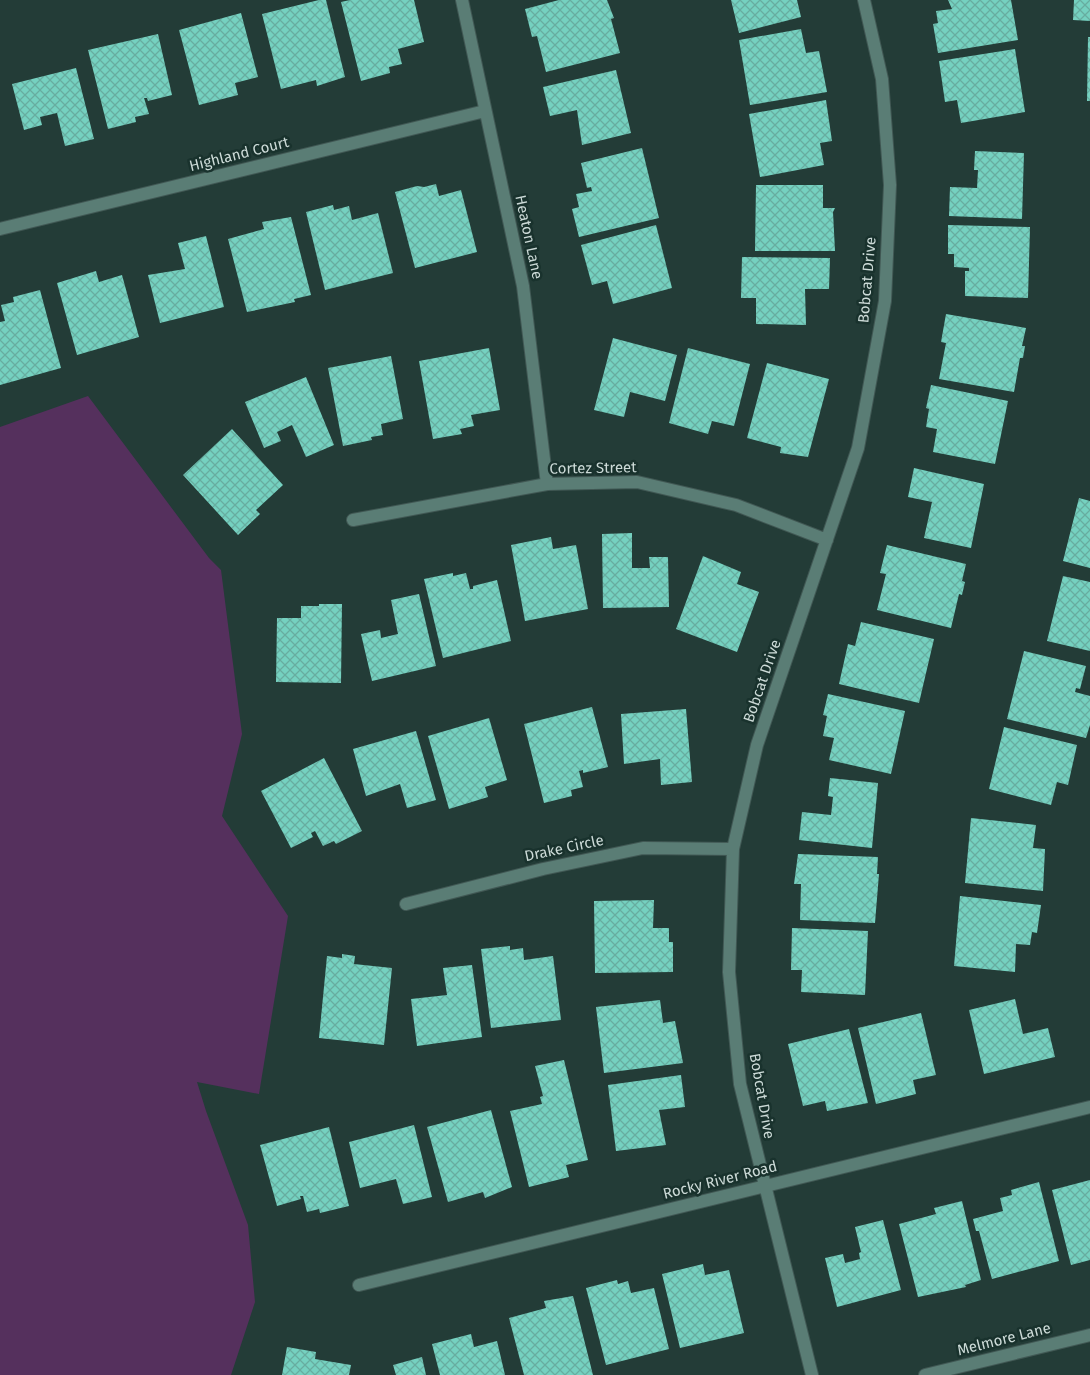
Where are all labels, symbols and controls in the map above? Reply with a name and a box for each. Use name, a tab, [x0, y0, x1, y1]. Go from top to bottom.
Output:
street label: Highland Court	[187, 133, 291, 175]
street label: Heaton Lane	[511, 193, 547, 281]
street label: Bobcat Drive	[854, 236, 880, 324]
street label: Cortez Street	[549, 458, 637, 478]
street label: Bobcat Drive	[739, 637, 785, 725]
street label: Drake Circle	[523, 831, 605, 865]
street label: Bobcat Drive	[746, 1052, 778, 1140]
street label: Rocky River Road	[661, 1157, 779, 1203]
street label: Melmore Lane	[955, 1319, 1053, 1359]

